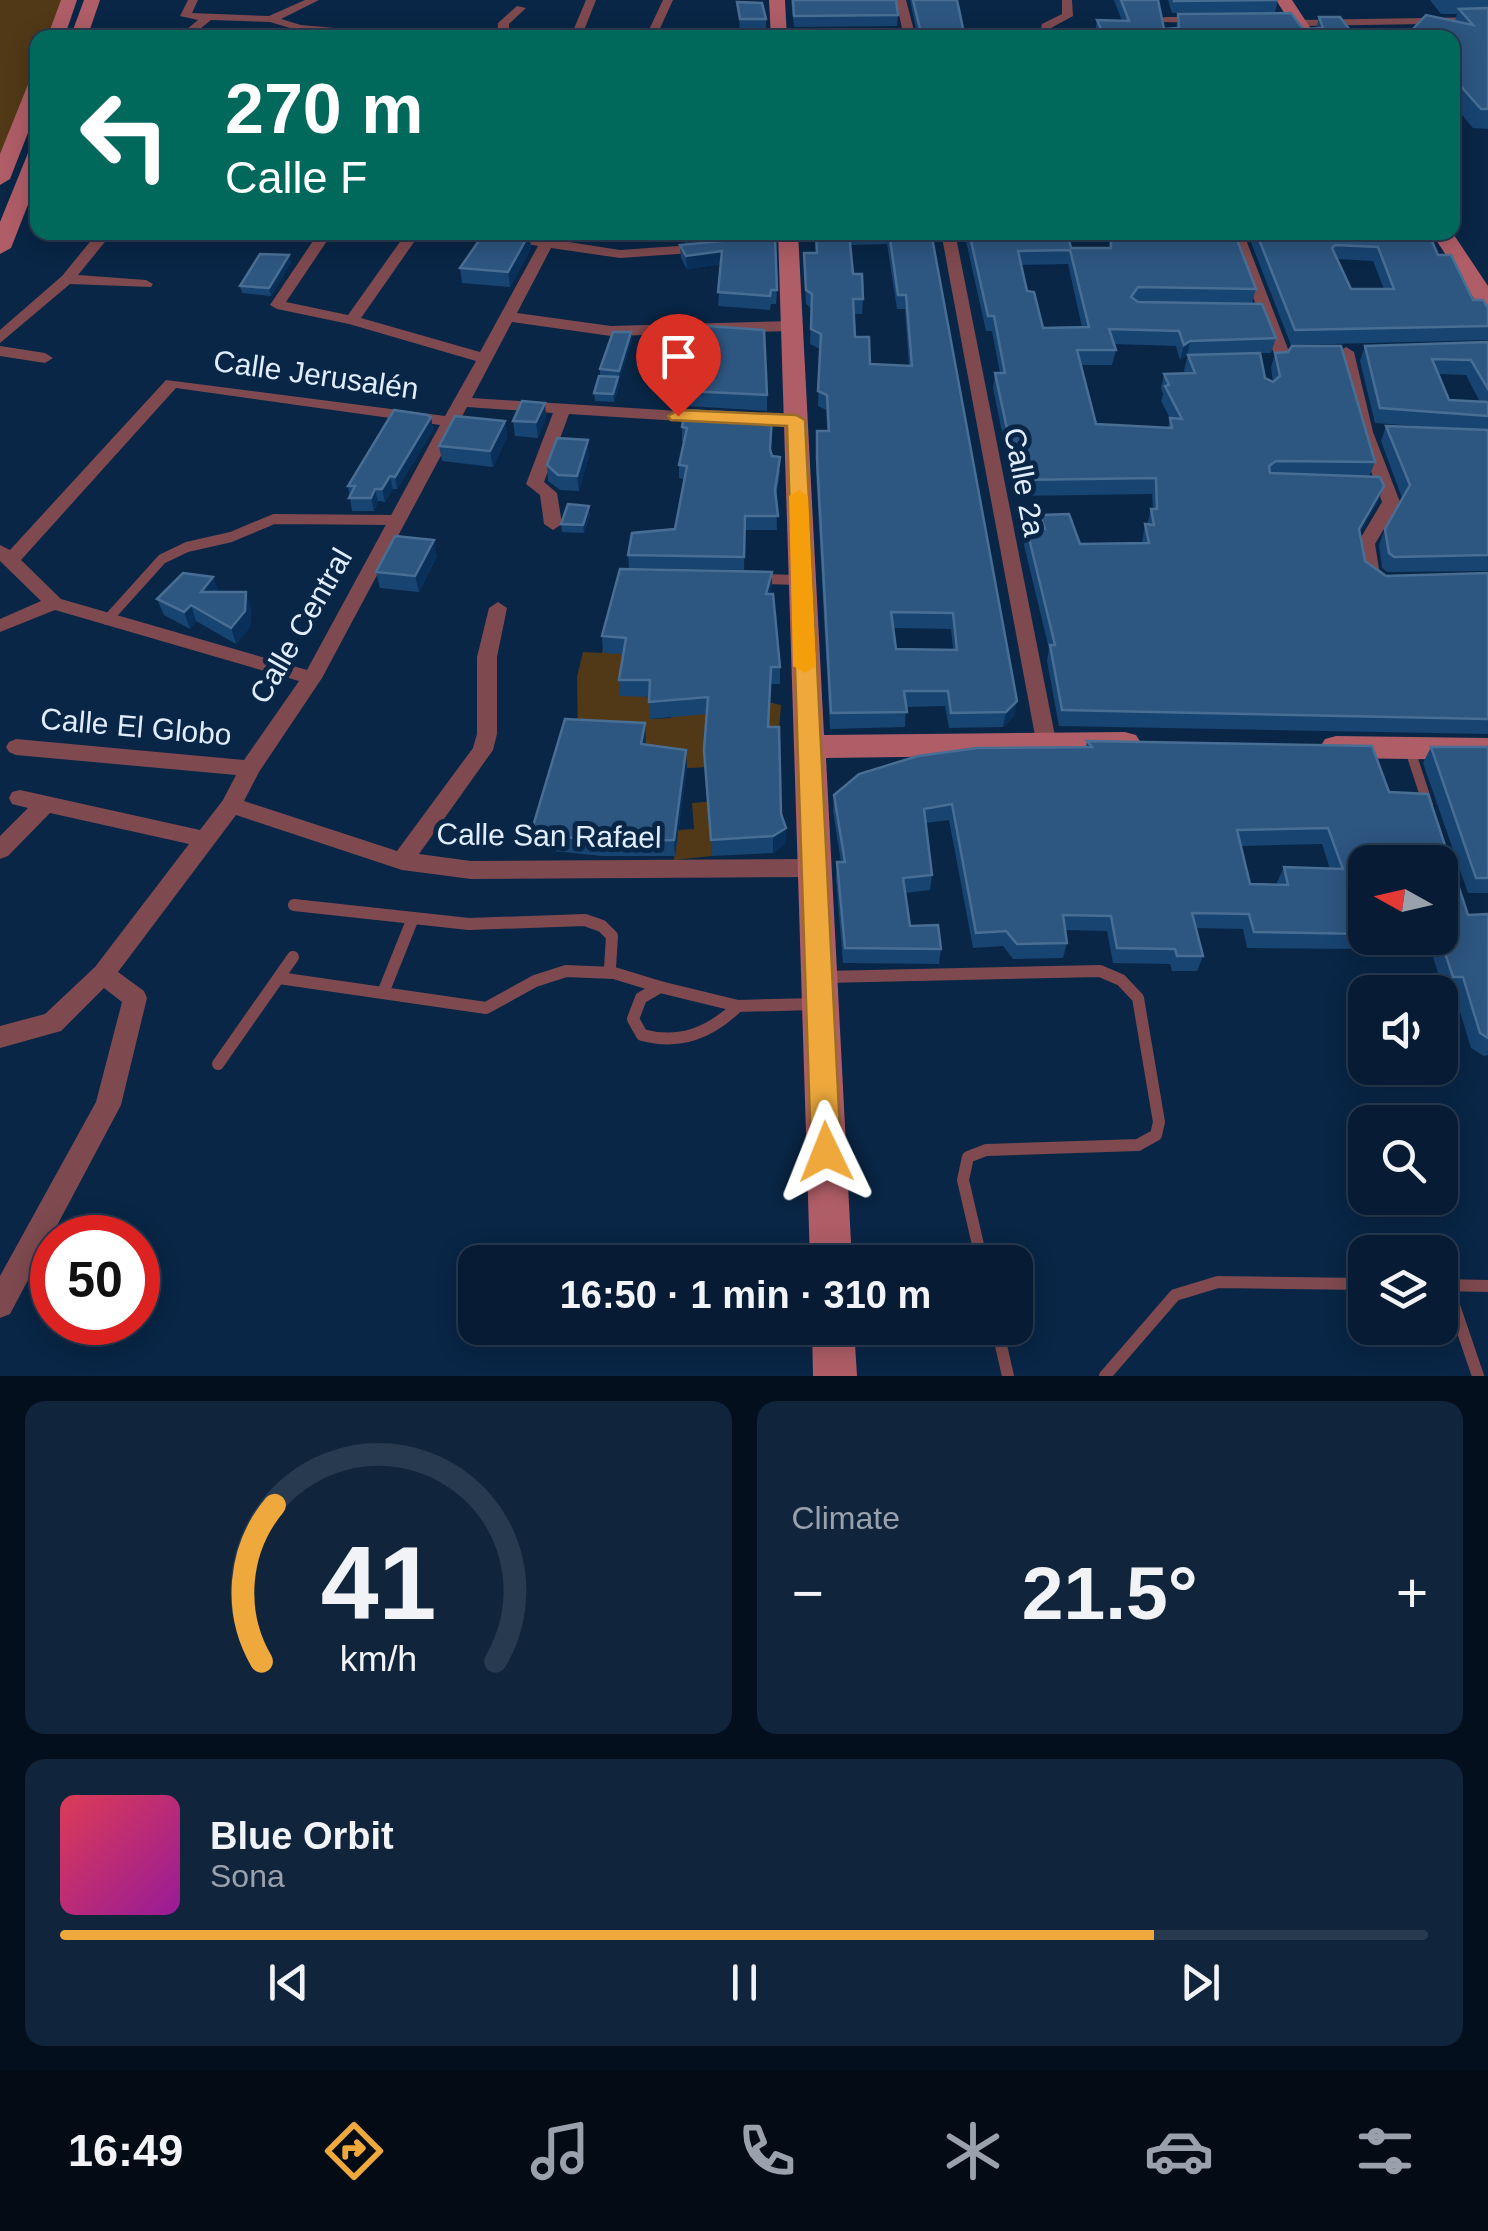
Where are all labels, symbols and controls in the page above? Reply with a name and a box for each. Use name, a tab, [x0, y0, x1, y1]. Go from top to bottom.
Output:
icon: left	[60, 70, 190, 200]
text: 270 m	[225, 70, 423, 148]
text: Calle F	[225, 152, 368, 203]
pin	[636, 314, 721, 417]
icon: arrive	[651, 329, 706, 384]
street label: Calle Jerusalén	[211, 344, 421, 405]
street label: Calle 2a	[998, 425, 1051, 539]
street label: Calle Central	[243, 542, 358, 709]
street label: Calle El Globo	[39, 702, 233, 751]
street label: Calle San Rafael	[436, 817, 662, 854]
north arrow	[1348, 845, 1458, 955]
map controls	[1348, 845, 1458, 1345]
button: sound	[1348, 975, 1458, 1085]
position arrow	[774, 1100, 878, 1204]
button: search	[1348, 1105, 1458, 1215]
speed limit sign: 50	[30, 1215, 160, 1345]
button: layers	[1348, 1235, 1458, 1345]
text: 16:50 · 1 min · 310 m	[560, 1274, 931, 1316]
text: Climate	[792, 1500, 900, 1536]
text: 41	[320, 1525, 436, 1641]
text: 21.5°	[1022, 1551, 1198, 1635]
text: −	[792, 1562, 824, 1624]
text: +	[1396, 1562, 1428, 1624]
text: km/h	[340, 1639, 417, 1679]
text: Blue Orbit	[210, 1815, 394, 1857]
text: Sona	[210, 1858, 285, 1894]
icon: previous	[261, 1955, 316, 2010]
icon: pause	[717, 1955, 772, 2010]
icon: next	[1173, 1955, 1228, 2010]
icon: directions	[319, 2116, 389, 2186]
icon: music	[525, 2116, 595, 2186]
icon: phone	[732, 2116, 802, 2186]
icon: climate	[938, 2116, 1008, 2186]
icon: car	[1144, 2116, 1214, 2186]
icon: filters	[1350, 2116, 1420, 2186]
text: 16:49	[68, 2125, 183, 2176]

